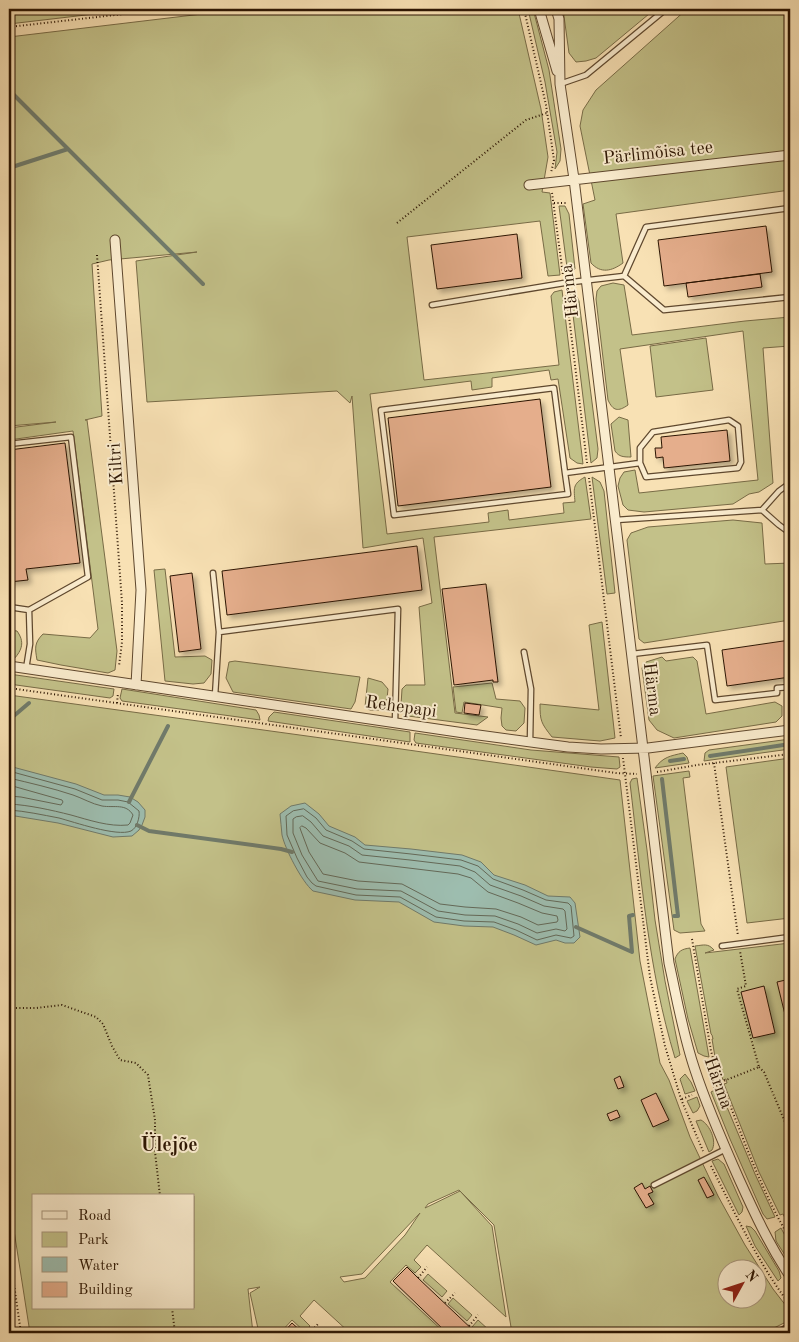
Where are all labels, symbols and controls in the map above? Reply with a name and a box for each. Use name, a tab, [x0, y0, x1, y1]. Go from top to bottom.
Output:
street label: Pärlimõisa tee	[602, 138, 714, 168]
street label: Härma	[558, 263, 582, 319]
street label: Kiltri	[106, 442, 126, 486]
street label: Härma	[640, 661, 664, 717]
street label: Rehepapi	[364, 693, 438, 721]
street label: Härma	[700, 1055, 736, 1111]
district label: Ülejõe	[140, 1132, 198, 1156]
legend	[32, 1194, 195, 1310]
text: Road	[78, 1209, 112, 1224]
text: Park	[78, 1233, 109, 1248]
text: Water	[78, 1259, 119, 1274]
north arrow	[716, 1260, 766, 1310]
text: N	[742, 1268, 760, 1285]
text: Building	[78, 1283, 133, 1298]

